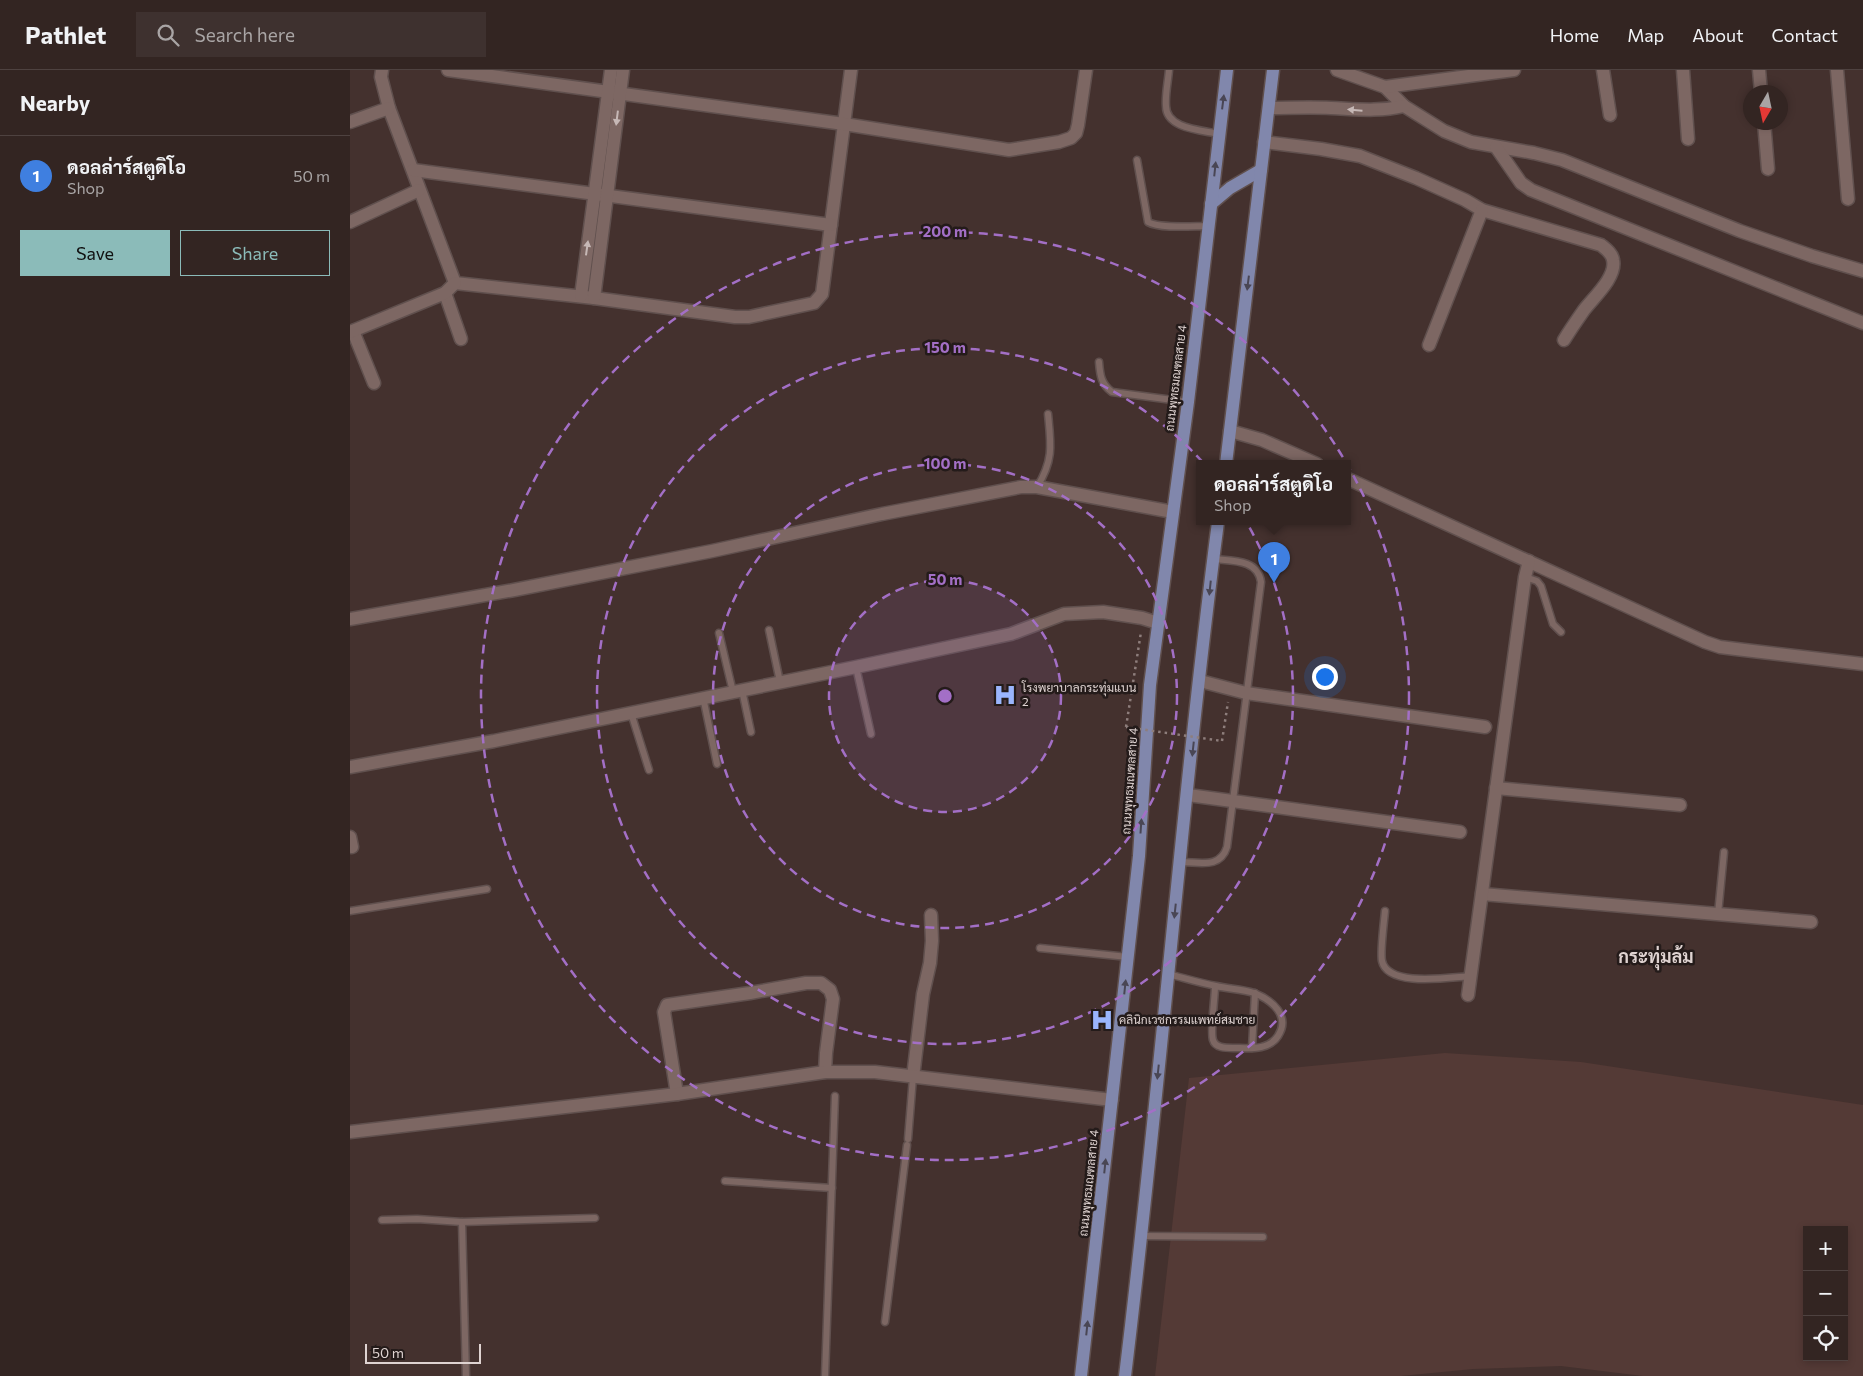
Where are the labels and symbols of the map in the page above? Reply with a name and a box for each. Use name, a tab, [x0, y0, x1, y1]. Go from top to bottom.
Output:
north arrow	[1743, 85, 1788, 130]
one-way arrow	[1219, 93, 1227, 109]
one-way arrow	[1347, 106, 1363, 114]
one-way arrow	[613, 111, 621, 127]
one-way arrow	[1211, 161, 1219, 177]
text: 200 m	[923, 222, 967, 240]
one-way arrow	[584, 240, 592, 256]
one-way arrow	[1244, 276, 1252, 292]
street label: ถนนพุทธมณฑลสาย 4	[1162, 324, 1191, 432]
text: 150 m	[924, 338, 966, 356]
text: 100 m	[924, 454, 966, 472]
pin: 1	[1258, 542, 1290, 583]
text: 50 m	[928, 570, 962, 588]
one-way arrow	[1206, 580, 1214, 596]
your location	[1312, 664, 1338, 690]
place label: โรงพยาบาลกระทุ่มแบน 2	[1021, 680, 1137, 708]
hospital icon: โรงพยาบาลกระทุ่มแบน 2	[992, 682, 1018, 708]
centre of rings	[936, 687, 954, 705]
street label: ถนนพุทธมณฑลสาย 4	[1118, 727, 1143, 835]
one-way arrow	[1189, 741, 1197, 757]
one-way arrow	[1138, 817, 1146, 833]
one-way arrow	[1171, 903, 1179, 919]
district label: กระทุ่มล้ม	[1618, 945, 1694, 971]
one-way arrow	[1121, 979, 1129, 995]
hospital icon: คลินิกเวชกรรมแพทย์สมชาย	[1089, 1007, 1115, 1033]
place label: คลินิกเวชกรรมแพทย์สมชาย	[1119, 1012, 1255, 1026]
one-way arrow	[1154, 1065, 1162, 1081]
street label: ถนนพุทธมณฑลสาย 4	[1075, 1129, 1104, 1237]
one-way arrow	[1101, 1158, 1109, 1174]
one-way arrow	[1083, 1319, 1091, 1335]
scale bar	[365, 1341, 481, 1364]

